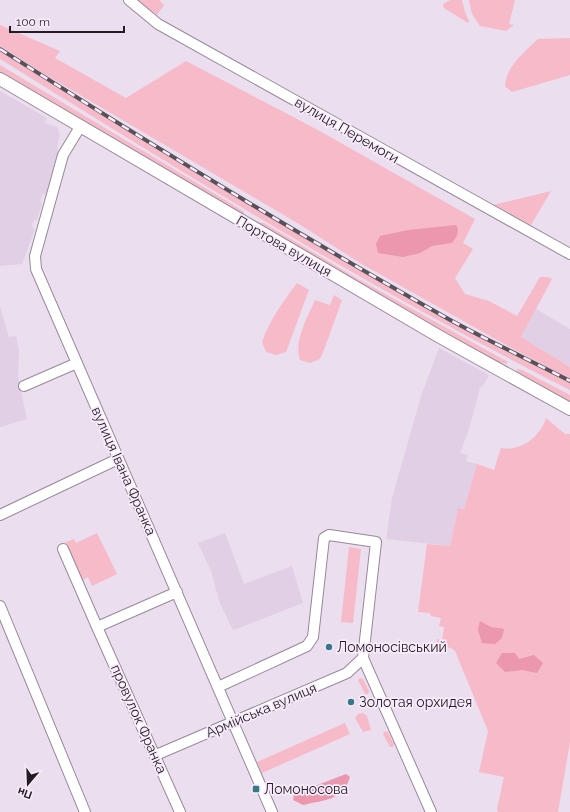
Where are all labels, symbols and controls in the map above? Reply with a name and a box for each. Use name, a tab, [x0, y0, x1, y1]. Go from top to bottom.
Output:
scale bar	[10, 8, 124, 34]
text: 100 m	[16, 15, 50, 29]
street label: вулиця Перемоги	[292, 94, 402, 166]
street label: Портова вулиця	[233, 212, 335, 280]
street label: вулиця Івана Франка	[88, 404, 160, 538]
place label: Ломоносівський	[337, 639, 447, 655]
marker: Ломоносівський	[324, 642, 334, 652]
street label: провулок Франка	[108, 662, 170, 776]
street label: Армійська вулиця	[203, 679, 319, 741]
place label: Золотая орхидея	[359, 694, 472, 710]
marker: Золотая орхидея	[346, 697, 356, 707]
north arrow	[8, 764, 48, 804]
place label: Ломоносова	[264, 781, 348, 797]
text: Пн	[16, 784, 34, 802]
marker: Ломоносова	[251, 784, 261, 794]

